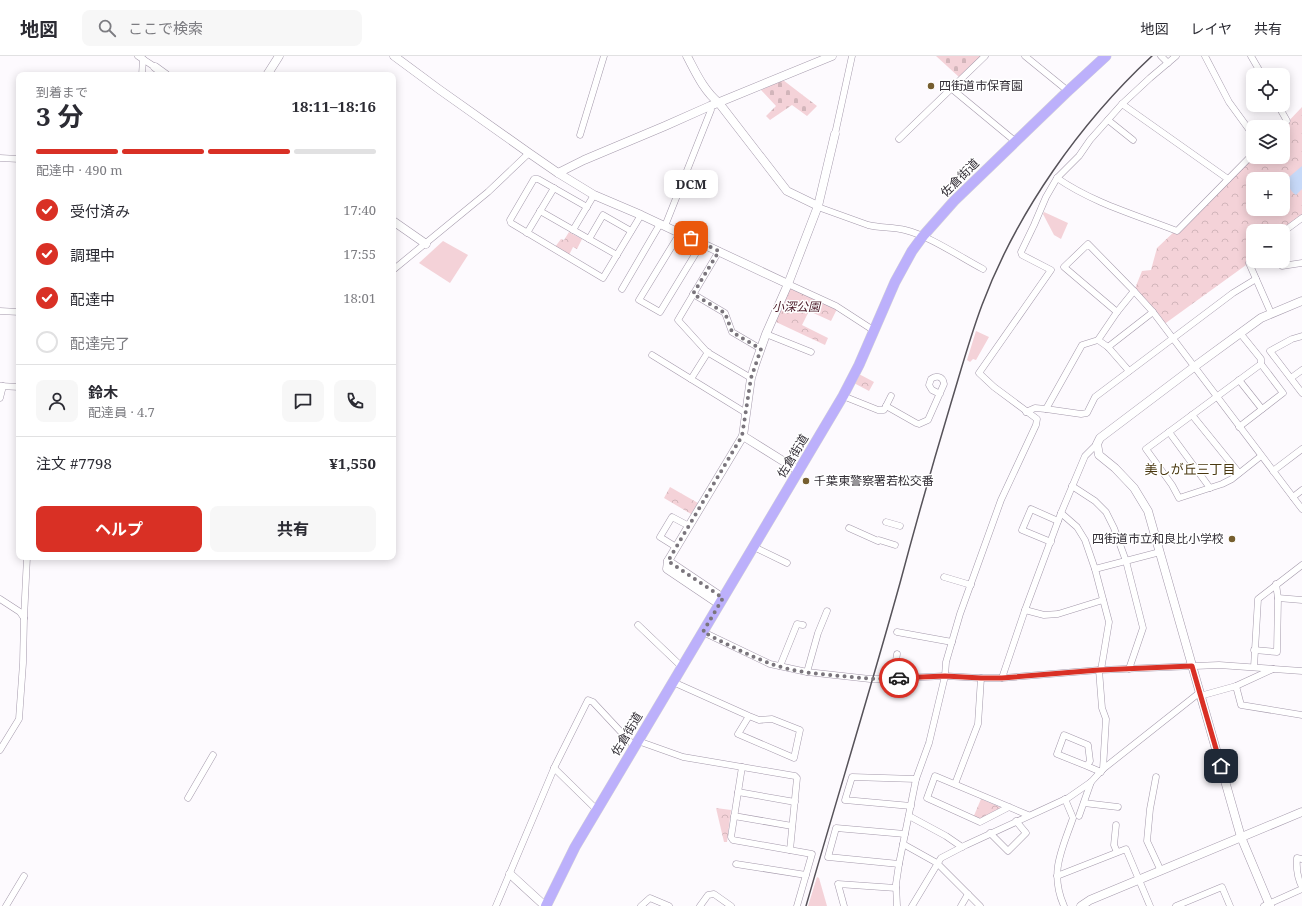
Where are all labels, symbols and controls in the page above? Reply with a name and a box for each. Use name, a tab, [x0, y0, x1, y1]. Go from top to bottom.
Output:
search box	[82, 10, 362, 46]
text: 地図	[20, 16, 58, 42]
icon: search	[96, 17, 118, 39]
text: ここで検索	[128, 18, 203, 38]
text: 地図	[1140, 19, 1168, 38]
text: レイヤ	[1190, 19, 1232, 38]
text: 共有	[1254, 19, 1282, 38]
map controls	[1246, 68, 1290, 268]
button: locate	[1246, 68, 1290, 112]
place label: 四街道市保育園	[939, 77, 1023, 94]
marker: 四街道市保育園	[926, 81, 936, 91]
text: 到着まで	[36, 83, 88, 101]
text: 18:11–18:16	[292, 96, 376, 116]
text: 3 分	[36, 98, 83, 134]
button: layers	[1246, 120, 1290, 164]
street label: 佐倉街道	[937, 155, 983, 201]
text: 配達中 · 490 m	[36, 161, 122, 179]
callout: DCM	[664, 170, 718, 198]
button: +	[1246, 172, 1290, 216]
text: DCM	[675, 175, 707, 193]
icon: check	[36, 199, 58, 221]
text: 受付済み	[70, 201, 130, 221]
text: 17:40	[343, 201, 376, 219]
pin	[674, 221, 708, 255]
button: −	[1246, 224, 1290, 268]
icon: bag	[680, 227, 702, 249]
icon: check	[36, 243, 58, 265]
text: 調理中	[70, 245, 115, 265]
text: 17:55	[343, 245, 376, 263]
icon: check	[36, 287, 58, 309]
text: 配達中	[70, 289, 115, 309]
text: 18:01	[343, 289, 376, 307]
park label: 小深公園	[772, 298, 822, 315]
text: 配達完了	[70, 333, 130, 353]
button: person	[36, 380, 78, 422]
button: chat	[282, 380, 324, 422]
button: phone	[334, 380, 376, 422]
text: 鈴木	[88, 382, 118, 402]
text: 配達員 · 4.7	[88, 403, 155, 421]
street label: 佐倉街道	[773, 431, 812, 481]
text: 注文 #7798	[36, 453, 112, 473]
text: ¥1,550	[329, 453, 376, 473]
district label: 美しが丘三丁目	[1144, 460, 1236, 478]
place label: 千葉東警察署若松交番	[814, 472, 934, 489]
marker: 千葉東警察署若松交番	[801, 476, 811, 486]
button: ヘルプ	[36, 506, 202, 552]
button: 共有	[210, 506, 376, 552]
place label: 四街道市立和良比小学校	[1092, 530, 1224, 547]
marker: 四街道市立和良比小学校	[1227, 534, 1237, 544]
courier	[879, 658, 919, 698]
icon: car	[888, 667, 910, 689]
street label: 佐倉街道	[607, 709, 646, 759]
pin	[1204, 749, 1238, 783]
icon: home	[1210, 755, 1232, 777]

